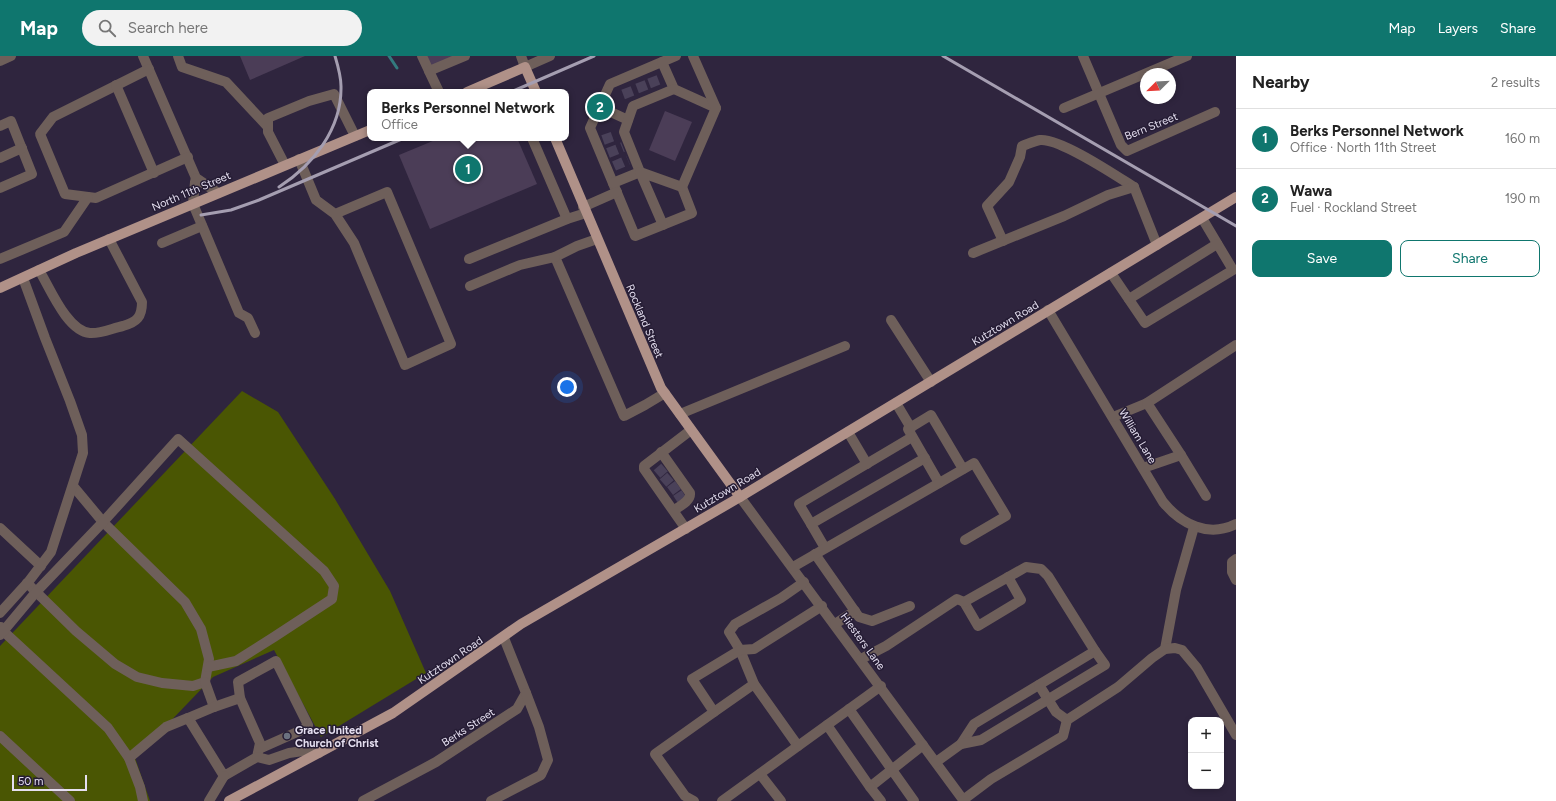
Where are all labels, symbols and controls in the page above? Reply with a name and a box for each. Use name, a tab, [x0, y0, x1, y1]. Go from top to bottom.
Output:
search box	[82, 10, 362, 46]
text: Map	[20, 17, 58, 40]
icon: search	[96, 17, 118, 39]
text: Search here	[128, 19, 208, 37]
text: Map	[1388, 20, 1416, 37]
text: Layers	[1438, 20, 1478, 37]
text: Share	[1500, 20, 1536, 37]
north arrow	[1140, 68, 1176, 104]
text: Nearby	[1252, 72, 1310, 92]
text: 2 results	[1491, 75, 1540, 90]
popup	[367, 89, 569, 141]
pin: 2	[587, 92, 613, 122]
text: Berks Personnel Network	[381, 99, 555, 117]
street label: Bern Street	[1123, 110, 1180, 143]
text: Office	[381, 117, 418, 132]
text: Berks Personnel Network	[1290, 122, 1464, 140]
text: 1	[1262, 131, 1268, 146]
text: 160 m	[1505, 131, 1540, 146]
text: Office · North 11th Street	[1290, 140, 1436, 155]
pin: 1	[455, 154, 481, 184]
street label: North 11th Street	[150, 169, 233, 214]
text: Wawa	[1290, 182, 1332, 200]
text: 2	[1261, 191, 1269, 206]
text: 190 m	[1505, 191, 1540, 206]
text: Fuel · Rockland Street	[1290, 200, 1417, 215]
button: Save	[1252, 240, 1392, 277]
button: Share	[1400, 240, 1540, 277]
street label: Rockland Street	[623, 282, 666, 360]
street label: Kutztown Road	[970, 298, 1041, 348]
your location	[557, 377, 577, 397]
street label: William Lane	[1116, 406, 1159, 466]
street label: Kutztown Road	[692, 465, 763, 515]
street label: Hiesters Lane	[838, 610, 888, 672]
street label: Kutztown Road	[415, 634, 485, 687]
street label: Berks Street	[439, 706, 497, 749]
map controls	[1188, 717, 1224, 789]
button: +	[1188, 717, 1224, 753]
place label: Grace United Church of Christ	[295, 724, 379, 750]
marker: Grace United Church of Christ	[282, 731, 292, 741]
button: −	[1188, 753, 1224, 789]
scale bar	[12, 773, 87, 792]
text: 50 m	[18, 775, 43, 788]

